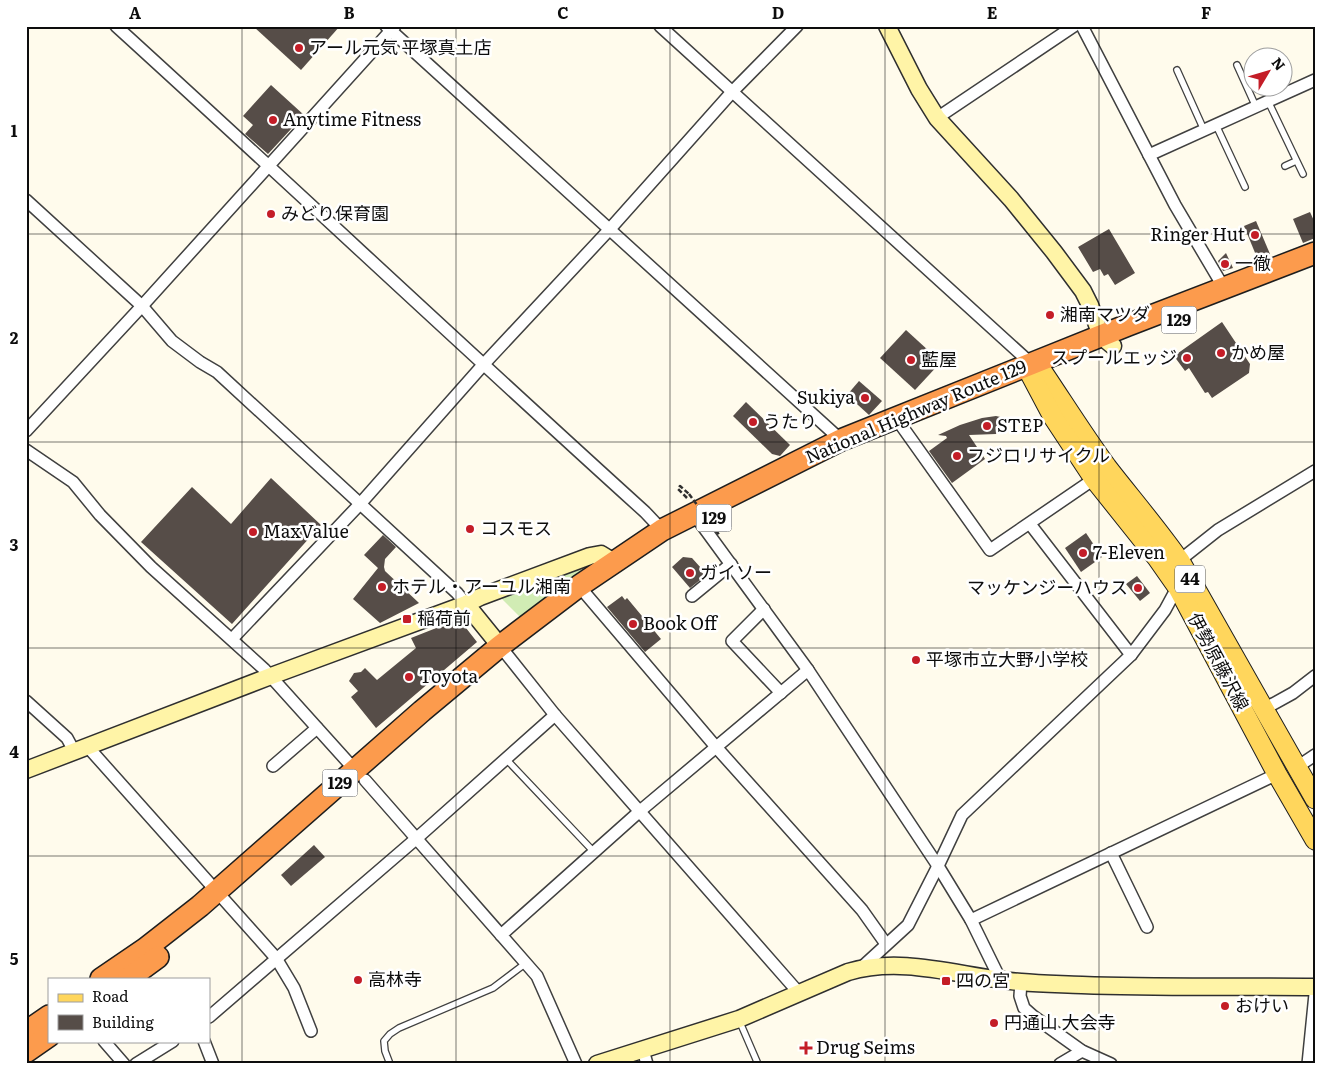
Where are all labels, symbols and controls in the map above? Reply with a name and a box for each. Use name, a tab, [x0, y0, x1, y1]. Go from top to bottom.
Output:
text: A	[129, 0, 141, 24]
text: B	[343, 0, 355, 24]
text: C	[557, 0, 569, 24]
text: D	[772, 0, 784, 24]
text: E	[987, 0, 998, 24]
text: F	[1201, 0, 1211, 24]
place label: アール元気 平塚真土店	[309, 33, 492, 60]
marker: アール元気 平塚真土店	[293, 42, 305, 54]
north arrow	[1244, 48, 1294, 98]
text: N	[1268, 53, 1291, 74]
place label: Anytime Fitness	[283, 105, 421, 132]
marker: Anytime Fitness	[267, 114, 279, 126]
text: 1	[11, 118, 18, 142]
place label: みどり保育園	[281, 199, 389, 226]
marker: みどり保育園	[265, 208, 277, 220]
place label: Ringer Hut	[1150, 220, 1246, 247]
marker: Ringer Hut	[1249, 229, 1261, 241]
place label: 一徹	[1235, 249, 1271, 276]
marker: 一徹	[1219, 258, 1231, 270]
place label: 湘南マツダ	[1060, 300, 1150, 327]
road number: 129	[1162, 306, 1196, 334]
marker: 湘南マツダ	[1044, 309, 1056, 321]
text: 2	[10, 325, 19, 349]
place label: かめ屋	[1231, 338, 1285, 365]
place label: スプールエッジ	[1051, 343, 1177, 370]
place label: 藍屋	[921, 345, 957, 372]
marker: かめ屋	[1215, 347, 1227, 359]
street label: National Highway Route 129	[800, 352, 1030, 470]
marker: スプールエッジ	[1181, 352, 1193, 364]
marker: 藍屋	[905, 354, 917, 366]
place label: Sukiya	[797, 383, 855, 410]
marker: Sukiya	[859, 392, 871, 404]
place label: うたり	[763, 407, 817, 434]
place label: STEP	[997, 411, 1043, 438]
marker: うたり	[747, 416, 759, 428]
marker: STEP	[981, 420, 993, 432]
place label: フジロリサイクル	[967, 441, 1110, 468]
marker: フジロリサイクル	[951, 450, 963, 462]
road number: 129	[696, 504, 732, 532]
place label: コスモス	[480, 514, 552, 541]
place label: MaxValue	[263, 517, 349, 544]
marker: コスモス	[464, 523, 476, 535]
marker: MaxValue	[247, 526, 259, 538]
text: 3	[10, 532, 19, 556]
place label: 7-Eleven	[1093, 538, 1165, 565]
marker: 7-Eleven	[1077, 547, 1089, 559]
place label: ガイソー	[700, 558, 772, 585]
road number: 44	[1175, 566, 1205, 592]
marker: ガイソー	[684, 567, 696, 579]
place label: ホテル・アーユル湘南	[392, 572, 571, 599]
place label: マッケンジーハウス	[967, 573, 1128, 600]
marker: ホテル・アーユル湘南	[376, 581, 388, 593]
marker: マッケンジーハウス	[1132, 582, 1144, 594]
place label: 稲荷前	[417, 604, 471, 631]
street label: 伊勢原藤沢線	[1182, 607, 1257, 715]
place label: Book Off	[643, 609, 719, 636]
marker: 稲荷前	[401, 613, 413, 625]
marker: Book Off	[627, 618, 639, 630]
place label: 平塚市立大野小学校	[926, 645, 1088, 672]
marker: 平塚市立大野小学校	[910, 654, 922, 666]
place label: Toyota	[419, 662, 479, 689]
marker: Toyota	[403, 671, 415, 683]
text: 4	[9, 739, 19, 763]
road number: 129	[322, 770, 358, 796]
text: 5	[10, 946, 19, 970]
place label: 高林寺	[368, 965, 422, 992]
place label: 四の宮	[956, 966, 1010, 993]
marker: 高林寺	[352, 974, 364, 986]
marker: 四の宮	[940, 975, 952, 987]
legend	[48, 978, 210, 1042]
text: Road	[92, 984, 128, 1007]
place label: おけい	[1235, 991, 1289, 1018]
marker: おけい	[1219, 1000, 1231, 1012]
place label: 円通山 大会寺	[1004, 1008, 1116, 1035]
text: Building	[92, 1010, 154, 1033]
marker: 円通山 大会寺	[988, 1017, 1000, 1029]
place label: Drug Seims	[816, 1033, 915, 1060]
marker: Drug Seims	[800, 1042, 812, 1054]

